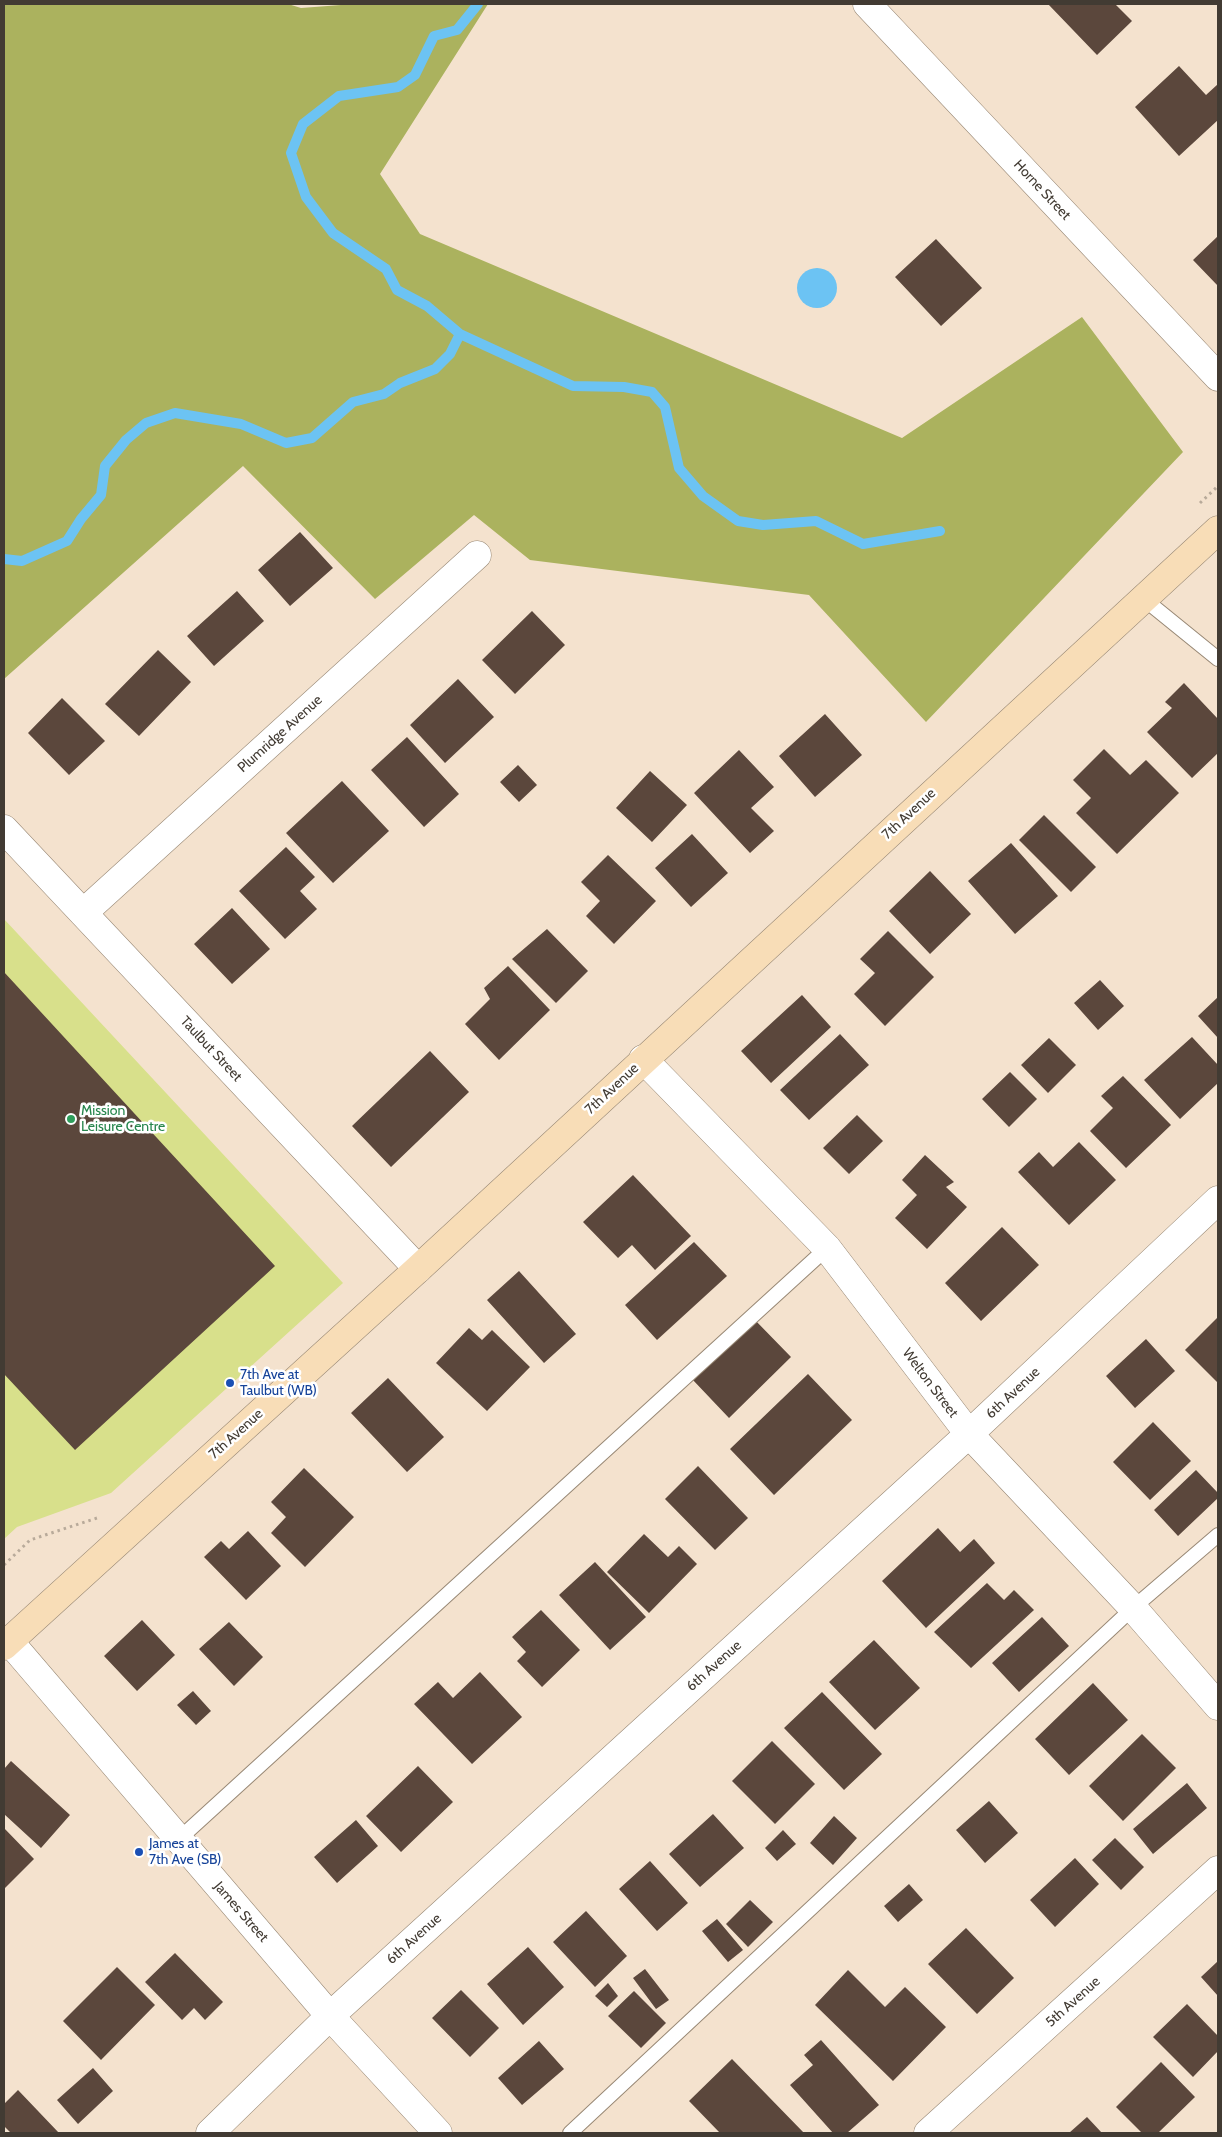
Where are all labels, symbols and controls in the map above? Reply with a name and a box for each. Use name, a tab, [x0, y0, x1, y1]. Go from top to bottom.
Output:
street label: Horne Street	[1010, 157, 1074, 223]
street label: Plumridge Avenue	[234, 692, 326, 776]
street label: 7th Avenue	[879, 785, 939, 843]
street label: Taulbut Street	[177, 1013, 245, 1085]
street label: 7th Avenue	[582, 1060, 642, 1118]
place label: Mission Leisure Centre	[81, 1103, 165, 1136]
marker: Mission Leisure Centre	[65, 1113, 77, 1125]
street label: Welton Street	[898, 1345, 962, 1421]
street label: 6th Avenue	[982, 1364, 1044, 1422]
place label: 7th Ave at Taulbut (WB)	[240, 1367, 317, 1400]
marker: 7th Ave at Taulbut (WB)	[224, 1377, 236, 1389]
street label: 7th Avenue	[206, 1405, 266, 1463]
street label: 6th Avenue	[683, 1637, 745, 1695]
place label: James at 7th Ave (SB)	[149, 1836, 222, 1868]
marker: James at 7th Ave (SB)	[133, 1846, 145, 1858]
street label: James Street	[210, 1878, 272, 1946]
street label: 6th Avenue	[383, 1910, 445, 1968]
street label: 5th Avenue	[1042, 1973, 1104, 2031]

